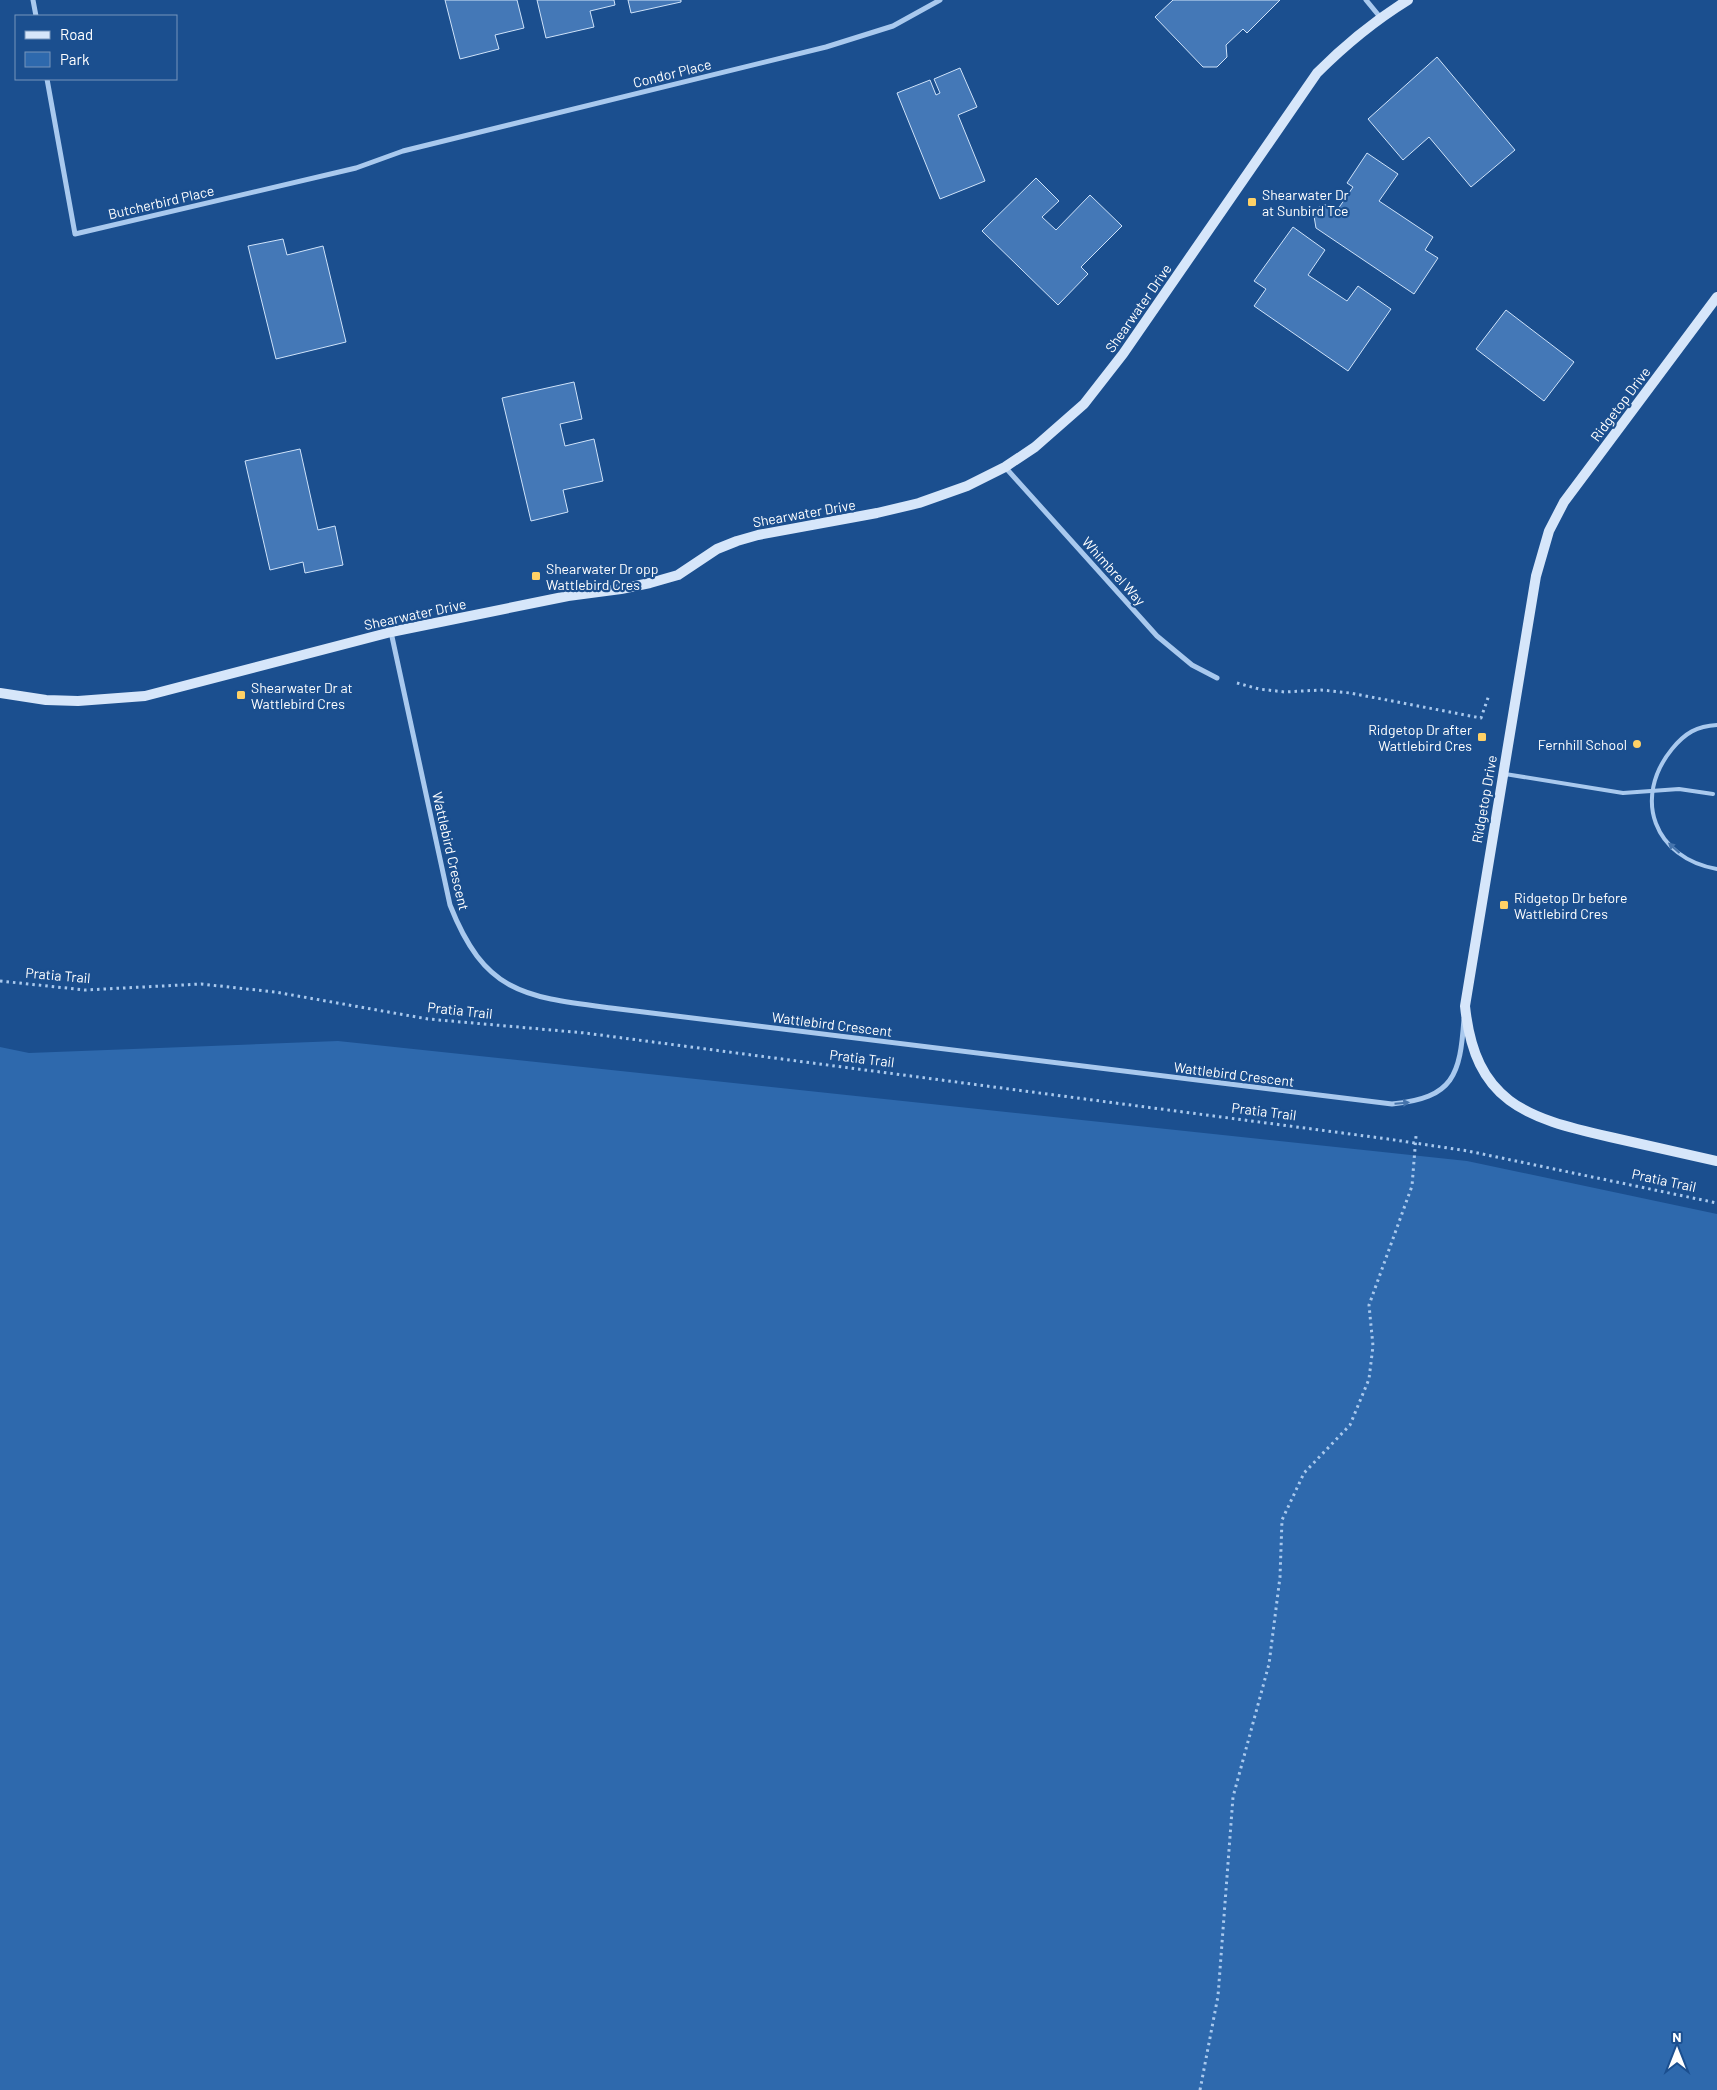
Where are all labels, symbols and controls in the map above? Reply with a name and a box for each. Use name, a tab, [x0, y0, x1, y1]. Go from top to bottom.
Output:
legend	[15, 15, 178, 80]
text: Road	[60, 25, 93, 43]
text: Park	[60, 50, 90, 68]
street label: Condor Place	[631, 55, 713, 91]
street label: Butcherbird Place	[106, 182, 216, 222]
place label: Shearwater Dr at Sunbird Tce	[1262, 186, 1349, 219]
marker: Shearwater Dr at Sunbird Tce	[1246, 196, 1258, 208]
street label: Shearwater Drive	[1101, 260, 1175, 356]
street label: Ridgetop Drive	[1586, 363, 1654, 445]
street label: Shearwater Drive	[751, 496, 857, 530]
street label: Whimbrel Way	[1079, 533, 1150, 609]
place label: Shearwater Dr opp Wattlebird Cres	[546, 560, 659, 593]
marker: Shearwater Dr opp Wattlebird Cres	[530, 570, 542, 582]
street label: Shearwater Drive	[362, 595, 468, 633]
place label: Shearwater Dr at Wattlebird Cres	[251, 679, 353, 712]
marker: Shearwater Dr at Wattlebird Cres	[235, 689, 247, 701]
place label: Ridgetop Dr after Wattlebird Cres	[1368, 721, 1472, 754]
marker: Ridgetop Dr after Wattlebird Cres	[1476, 731, 1488, 743]
place label: Fernhill School	[1538, 736, 1627, 753]
marker: Fernhill School	[1631, 738, 1643, 750]
street label: Ridgetop Drive	[1468, 754, 1500, 844]
street label: Wattlebird Crescent	[429, 790, 473, 912]
one-way arrow	[1668, 842, 1680, 854]
place label: Ridgetop Dr before Wattlebird Cres	[1514, 889, 1628, 922]
marker: Ridgetop Dr before Wattlebird Cres	[1498, 899, 1510, 911]
street label: Pratia Trail	[25, 964, 91, 986]
street label: Pratia Trail	[427, 998, 493, 1022]
street label: Wattlebird Crescent	[771, 1008, 893, 1040]
street label: Pratia Trail	[829, 1046, 895, 1070]
street label: Wattlebird Crescent	[1173, 1058, 1295, 1090]
street label: Pratia Trail	[1231, 1099, 1297, 1123]
one-way arrow	[1394, 1099, 1410, 1107]
street label: Pratia Trail	[1630, 1165, 1698, 1195]
north arrow	[1652, 2025, 1702, 2075]
text: N	[1672, 2028, 1682, 2045]

